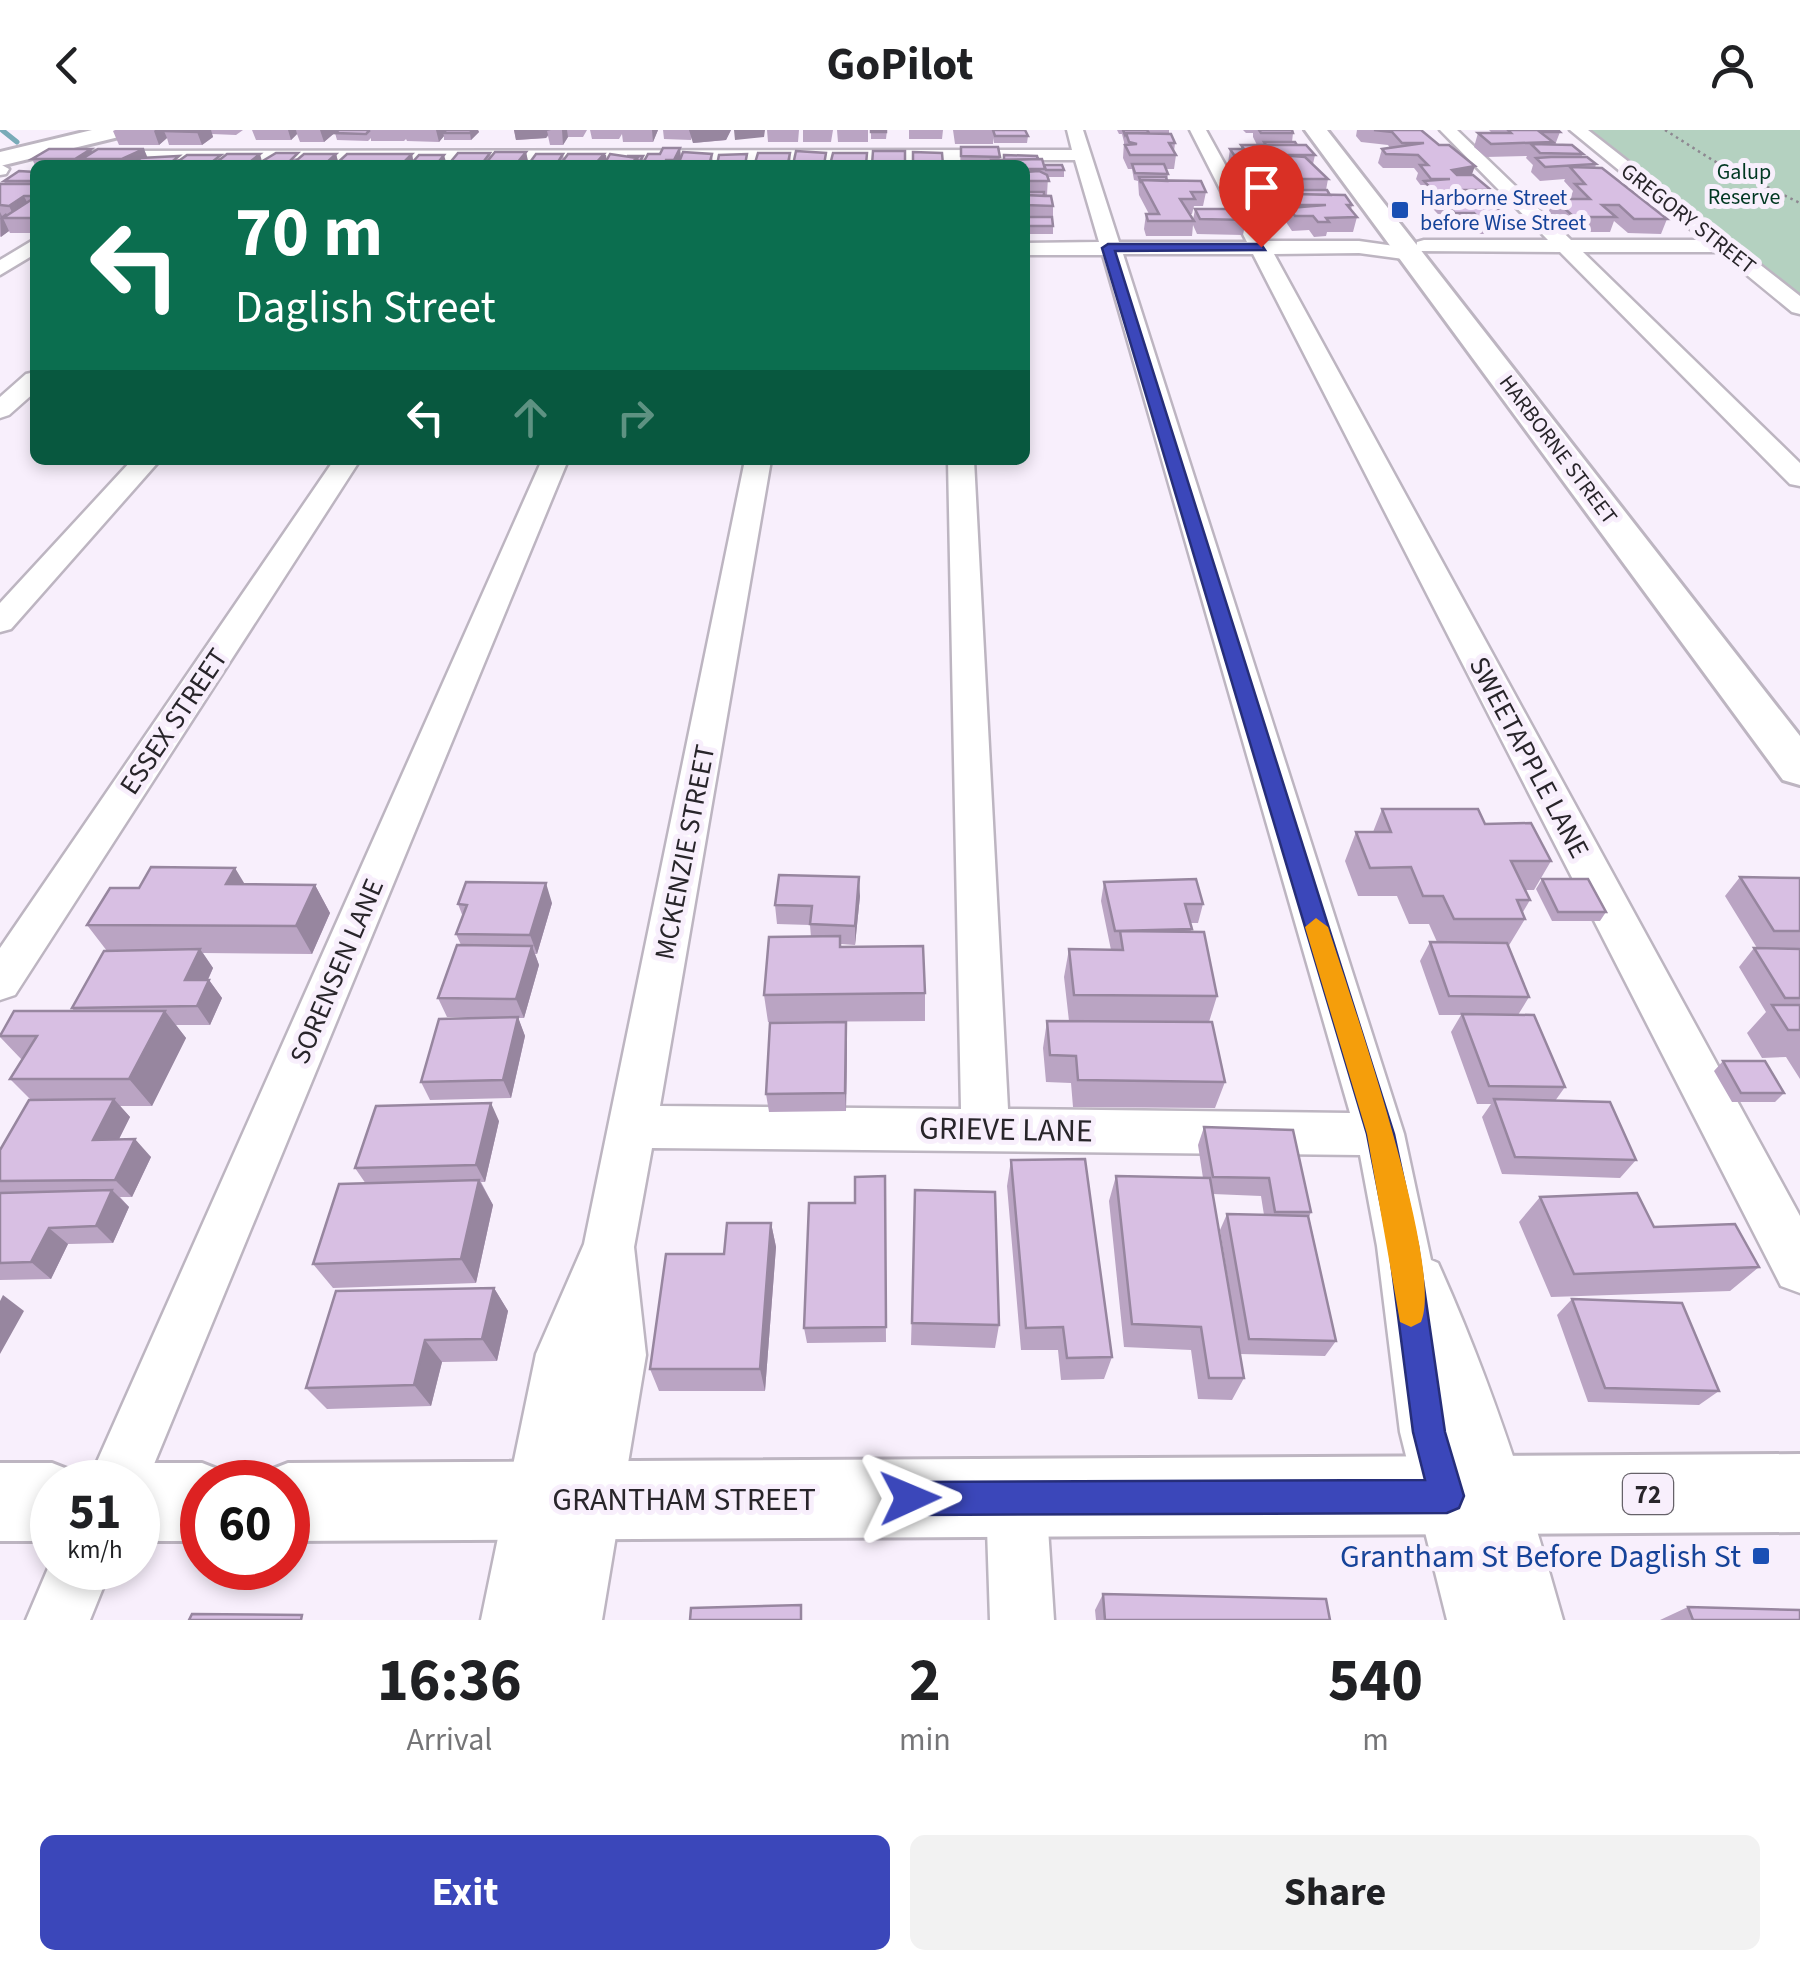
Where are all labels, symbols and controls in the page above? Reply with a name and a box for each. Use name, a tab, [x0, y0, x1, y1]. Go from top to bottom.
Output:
text: GoPilot	[827, 33, 973, 97]
icon: back	[40, 38, 95, 93]
icon: person	[1705, 38, 1760, 93]
pin	[1219, 145, 1304, 248]
street label: GREGORY STREET	[1614, 156, 1763, 282]
park label: Galup Reserve	[1708, 156, 1780, 213]
icon: arrive	[1234, 160, 1289, 215]
place label: Harborne Street before Wise Street	[1420, 182, 1587, 239]
text: 70 m	[235, 183, 383, 283]
marker: Harborne Street before Wise Street	[1389, 199, 1411, 221]
icon: left	[70, 200, 200, 330]
text: Daglish Street	[235, 276, 496, 340]
street label: HARBORNE STREET	[1491, 368, 1625, 531]
icon: left	[398, 390, 453, 445]
icon: ahead	[503, 390, 558, 445]
icon: right	[608, 390, 663, 445]
street label: ESSEX STREET	[110, 640, 238, 803]
street label: SWEETAPPLE LANE	[1459, 650, 1599, 865]
street label: MCKENZIE STREET	[645, 741, 725, 963]
street label: SORENSEN LANE	[280, 873, 394, 1070]
street label: GRIEVE LANE	[919, 1105, 1093, 1155]
position arrow	[858, 1446, 962, 1550]
speed limit sign: 60	[180, 1460, 310, 1590]
road number: 72	[1623, 1474, 1673, 1514]
text: 51	[69, 1477, 121, 1548]
street label: GRANTHAM STREET	[552, 1477, 816, 1523]
text: km/h	[67, 1532, 123, 1568]
place label: Grantham St Before Daglish St	[1340, 1534, 1741, 1580]
marker: Grantham St Before Daglish St	[1750, 1545, 1772, 1567]
text: 16:36	[377, 1639, 522, 1724]
text: 2	[909, 1639, 941, 1724]
text: 540	[1328, 1639, 1423, 1724]
text: Arrival	[406, 1717, 492, 1763]
text: min	[899, 1717, 951, 1763]
text: m	[1362, 1717, 1389, 1763]
button: Exit	[40, 1835, 890, 1950]
button: Share	[910, 1835, 1760, 1950]

